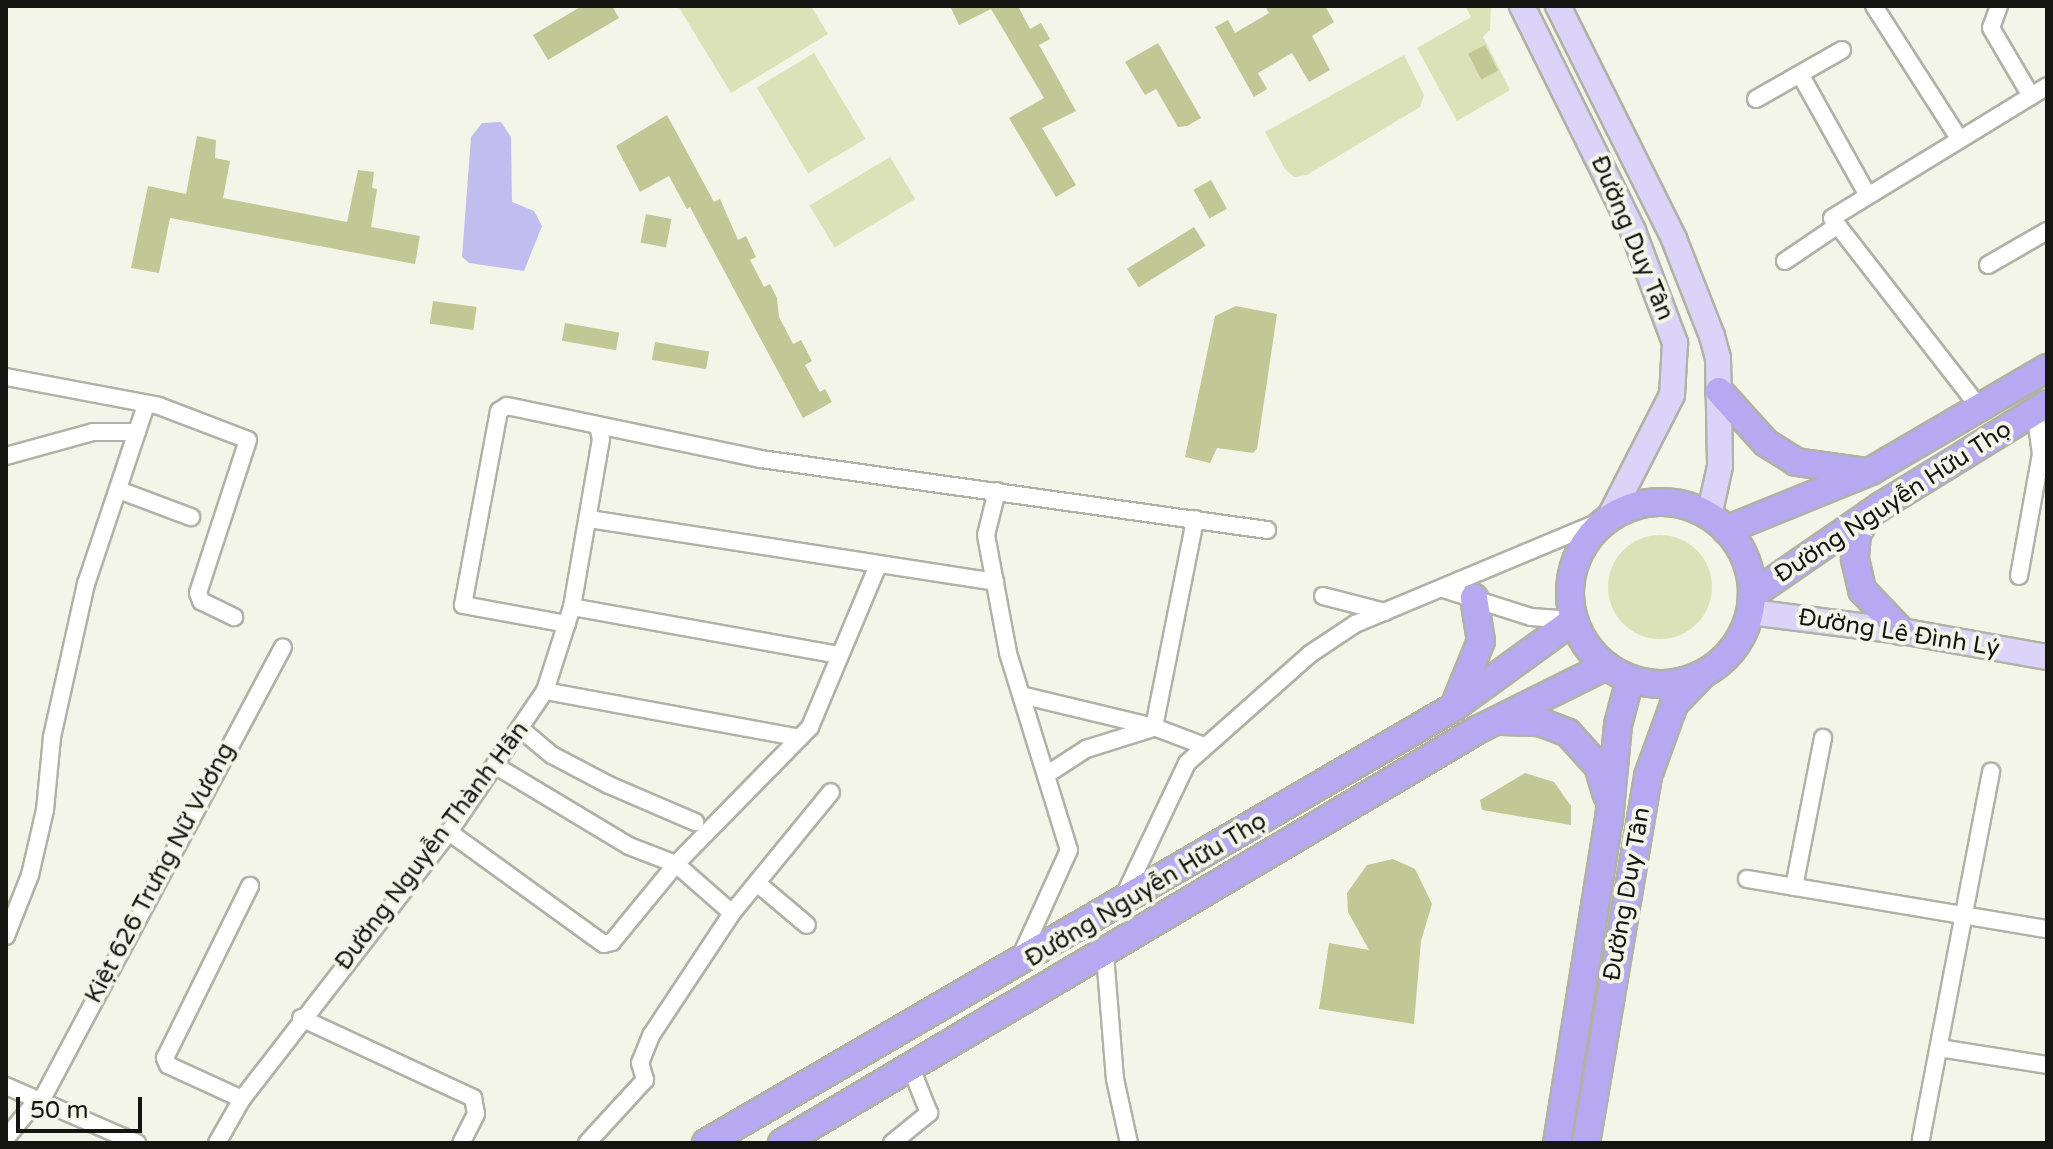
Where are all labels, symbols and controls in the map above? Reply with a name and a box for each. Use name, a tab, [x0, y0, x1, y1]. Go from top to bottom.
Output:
street label: Đường Duy Tân	[1584, 151, 1680, 325]
street label: Đường Nguyễn Hữu Thọ	[1769, 415, 2017, 589]
street label: Đường Lê Đình Lý	[1796, 603, 2002, 663]
street label: Đường Nguyễn Thành Hãn	[329, 716, 535, 976]
street label: Kiệt 626 Trưng Nữ Vương	[79, 738, 241, 1008]
street label: Đường Duy Tân	[1598, 805, 1656, 983]
street label: Đường Nguyễn Hữu Thọ	[1020, 806, 1272, 974]
scale bar	[20, 1081, 146, 1131]
text: 50 m	[30, 1096, 88, 1125]

